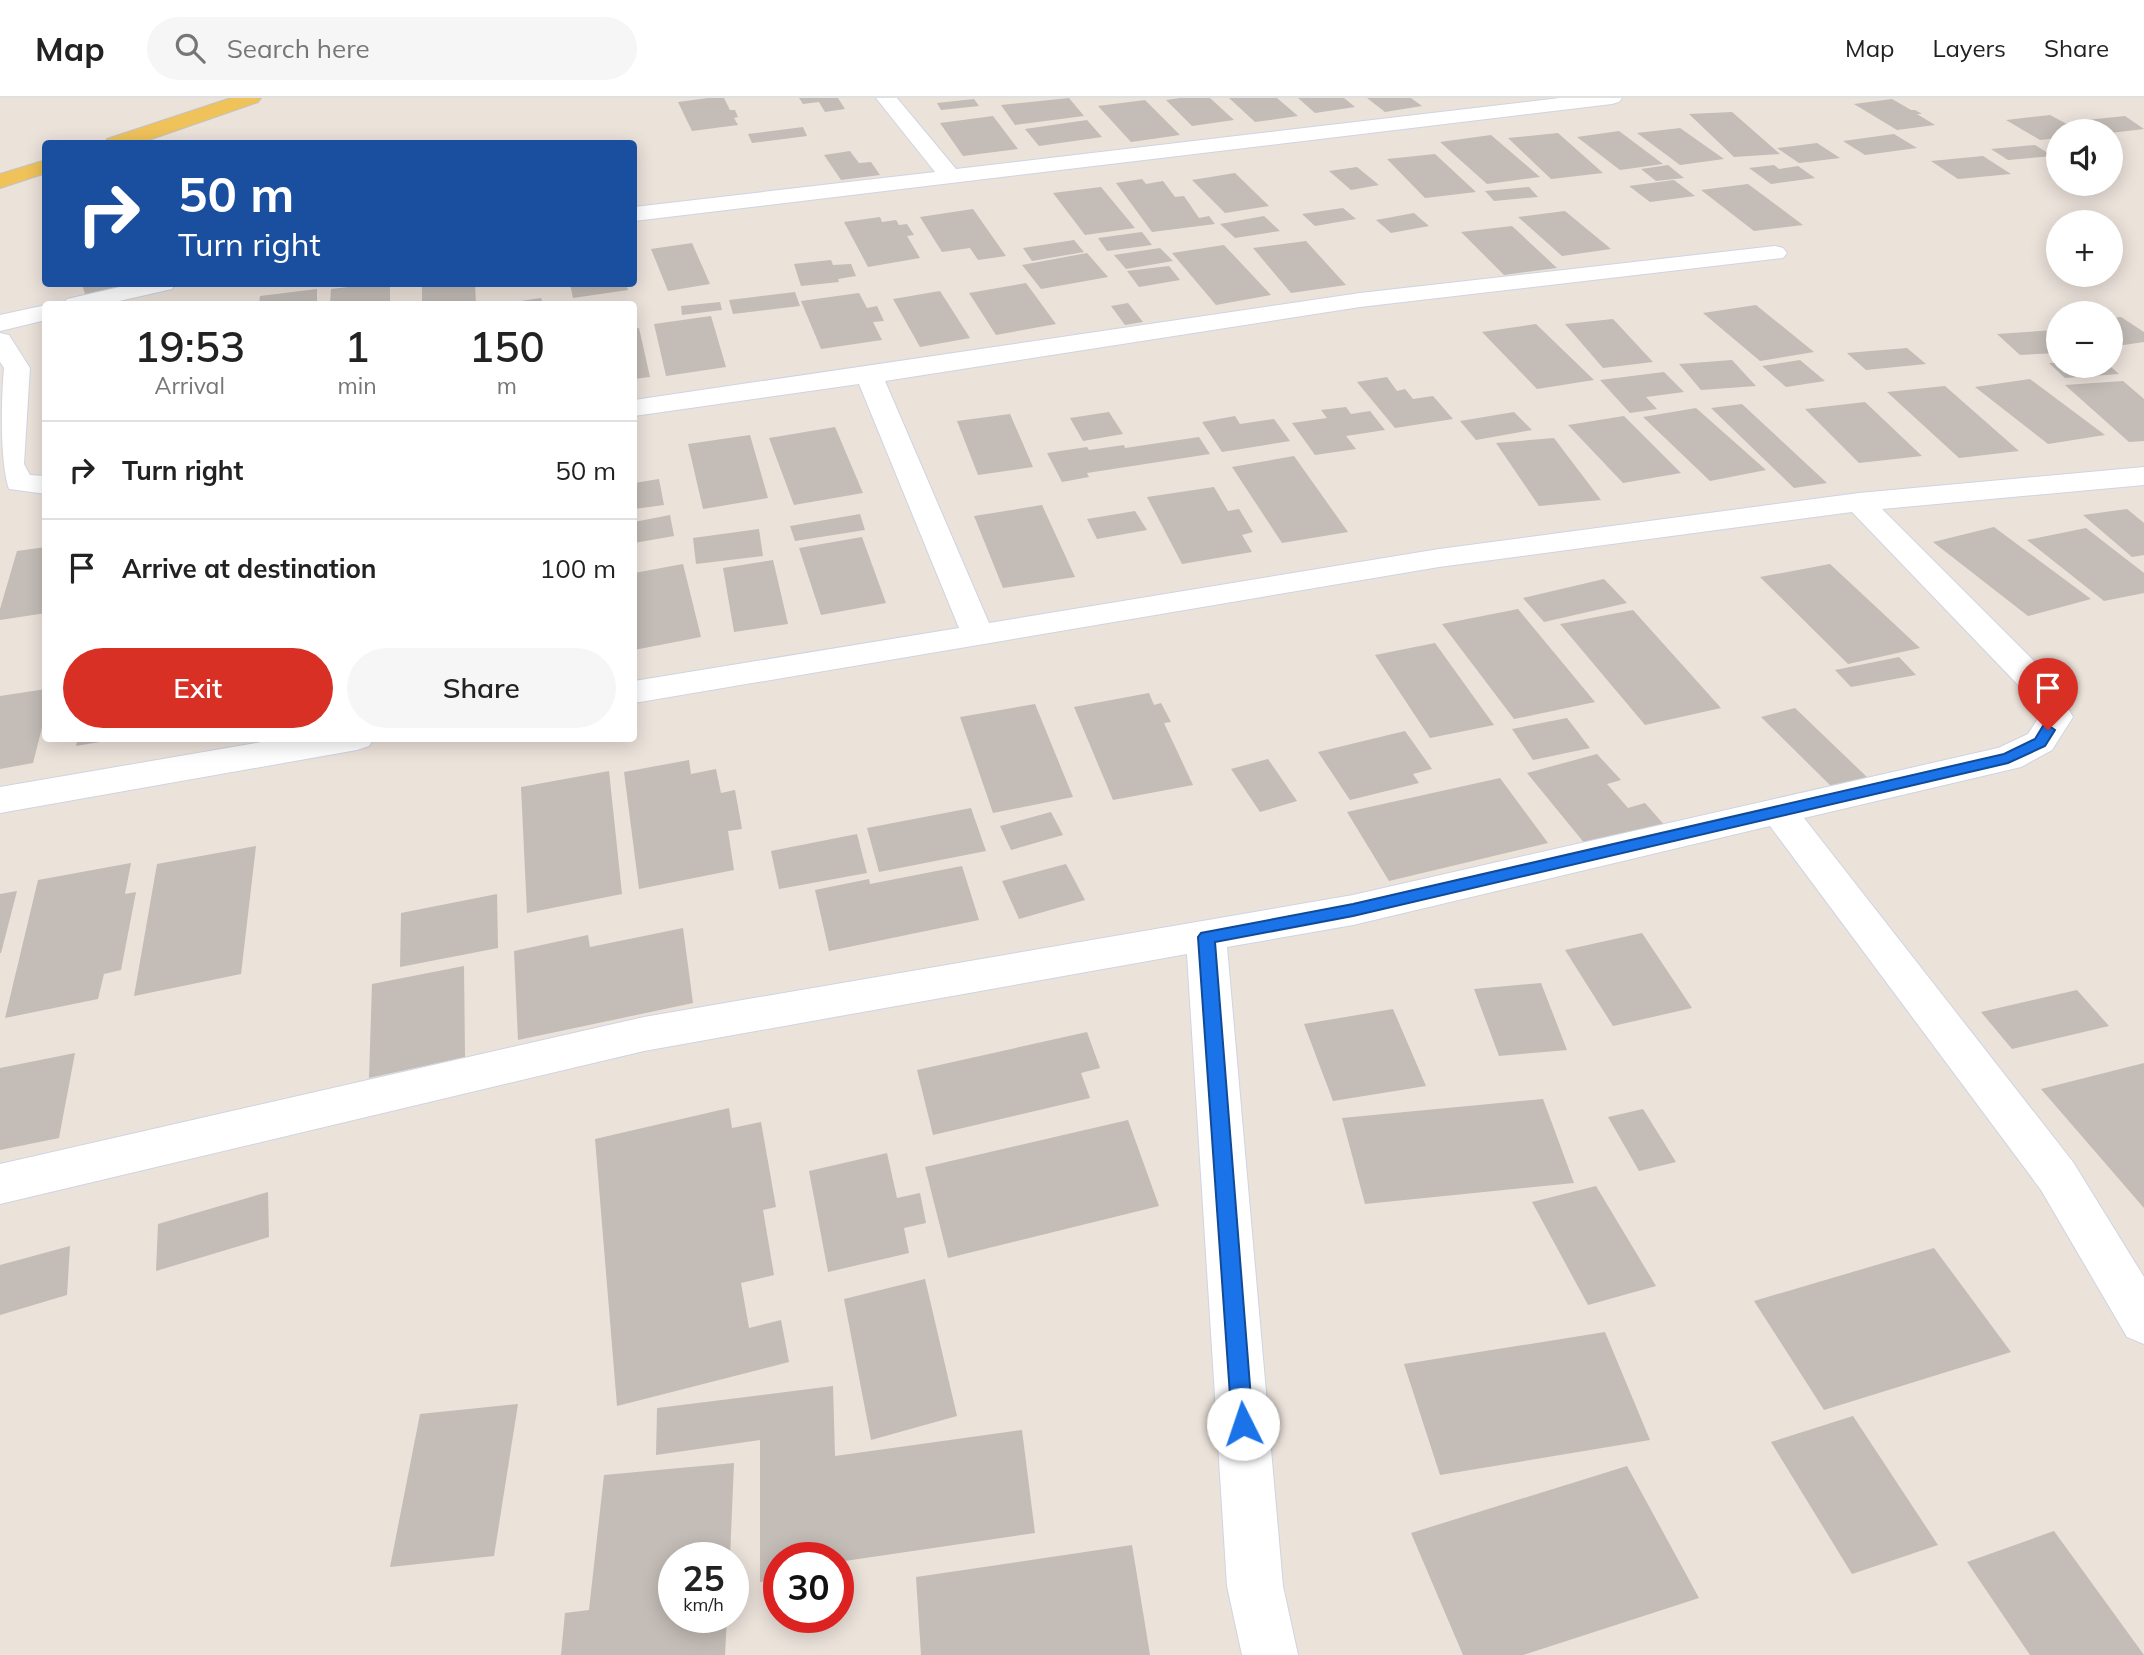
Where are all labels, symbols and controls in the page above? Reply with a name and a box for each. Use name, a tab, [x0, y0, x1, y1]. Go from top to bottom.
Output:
search box	[147, 17, 637, 80]
text: Map	[35, 28, 105, 69]
icon: search	[171, 29, 209, 67]
text: Search here	[227, 32, 370, 65]
text: Map	[1845, 33, 1894, 63]
text: Layers	[1932, 33, 2006, 63]
text: Share	[2044, 33, 2109, 63]
map controls	[2046, 119, 2123, 378]
button: sound	[2046, 119, 2123, 196]
text: 50 m	[178, 163, 294, 224]
icon: right	[63, 168, 154, 259]
button: +	[2046, 210, 2123, 287]
text: Turn right	[178, 224, 321, 264]
button: −	[2046, 301, 2123, 378]
text: 19:53	[134, 320, 245, 373]
text: 1	[344, 320, 370, 373]
text: 150	[469, 320, 545, 373]
text: Arrival	[155, 371, 225, 400]
text: min	[337, 371, 377, 400]
text: m	[497, 371, 517, 400]
icon: right	[63, 451, 101, 489]
text: Turn right	[122, 454, 243, 487]
text: 50 m	[555, 454, 616, 487]
icon: arrive	[63, 549, 101, 587]
text: Arrive at destination	[122, 552, 377, 585]
text: 100 m	[540, 552, 616, 585]
button: Exit	[63, 648, 333, 728]
button: Share	[347, 648, 616, 728]
pin	[2018, 658, 2078, 730]
icon: arrive	[2029, 669, 2067, 707]
position arrow	[1206, 1387, 1280, 1461]
speed limit sign: 30	[763, 1542, 854, 1633]
text: 25	[682, 1556, 725, 1600]
text: km/h	[683, 1593, 724, 1616]

